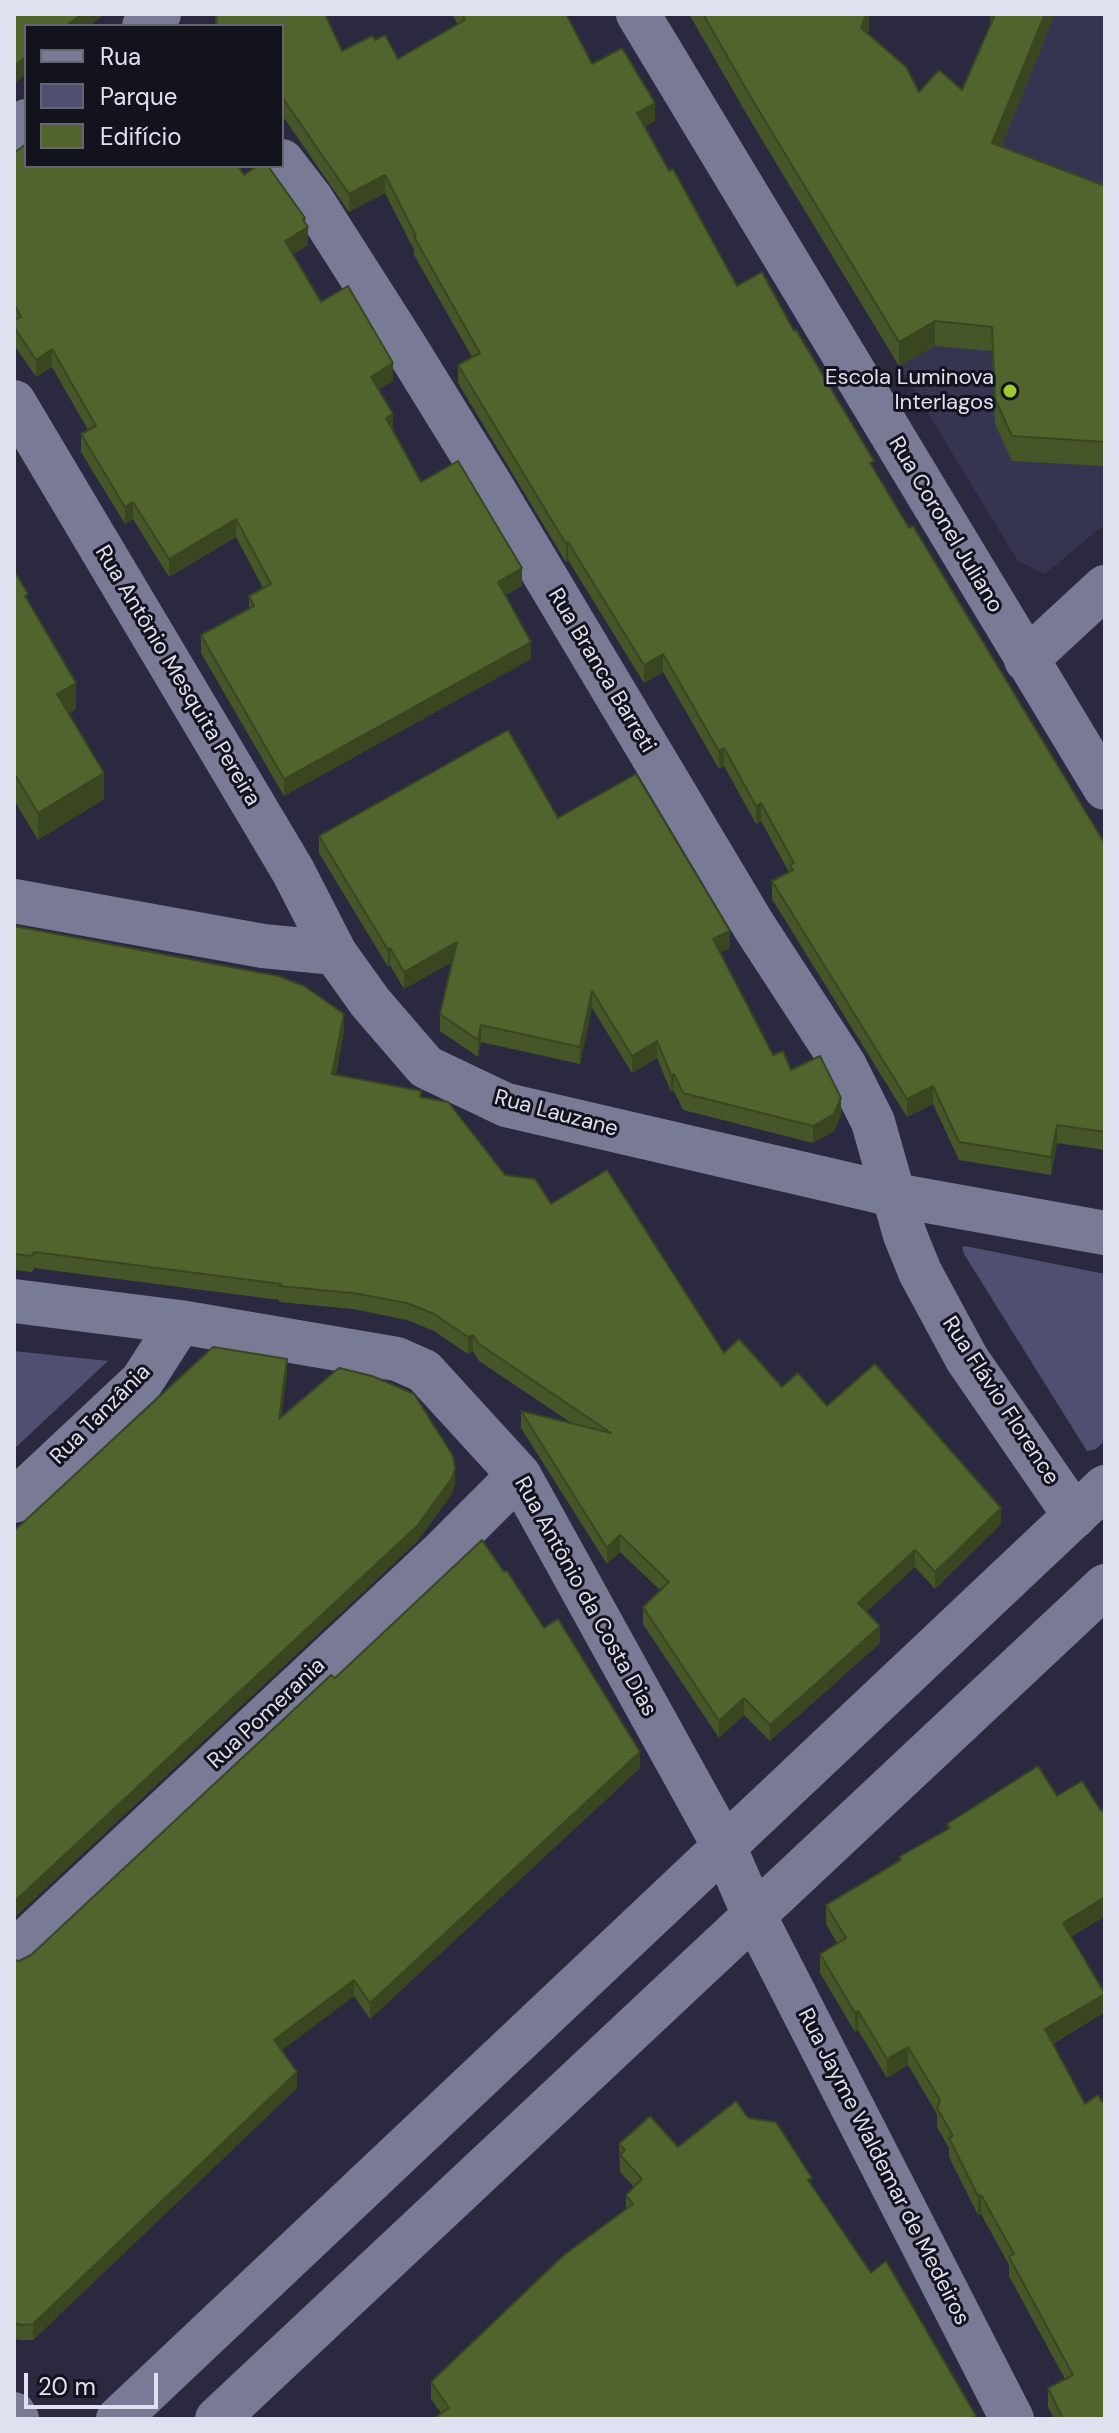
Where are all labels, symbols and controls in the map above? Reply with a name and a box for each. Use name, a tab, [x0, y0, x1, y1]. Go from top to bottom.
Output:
legend	[24, 24, 284, 168]
text: Rua	[100, 41, 141, 72]
text: Parque	[100, 81, 177, 112]
text: Edifício	[100, 121, 182, 152]
place label: Escola Luminova Interlagos	[825, 365, 994, 416]
marker: Escola Luminova Interlagos	[1001, 382, 1019, 400]
street label: Rua Coronel Juliano	[882, 432, 1008, 618]
street label: Rua Antônio Mesquita Pereira	[89, 541, 265, 811]
street label: Rua Branca Barreti	[542, 584, 660, 758]
street label: Rua Lauzane	[491, 1085, 621, 1143]
street label: Rua Flávio Florence	[936, 1312, 1064, 1490]
street label: Rua Tanzânia	[45, 1359, 157, 1471]
street label: Rua Antônio da Costa Dias	[508, 1473, 662, 1721]
street label: Rua Pomerania	[203, 1653, 331, 1775]
street label: Rua Jayme Waldemar de Medeiros	[791, 2004, 975, 2330]
scale bar	[28, 2357, 162, 2407]
text: 20 m	[38, 2371, 96, 2402]

